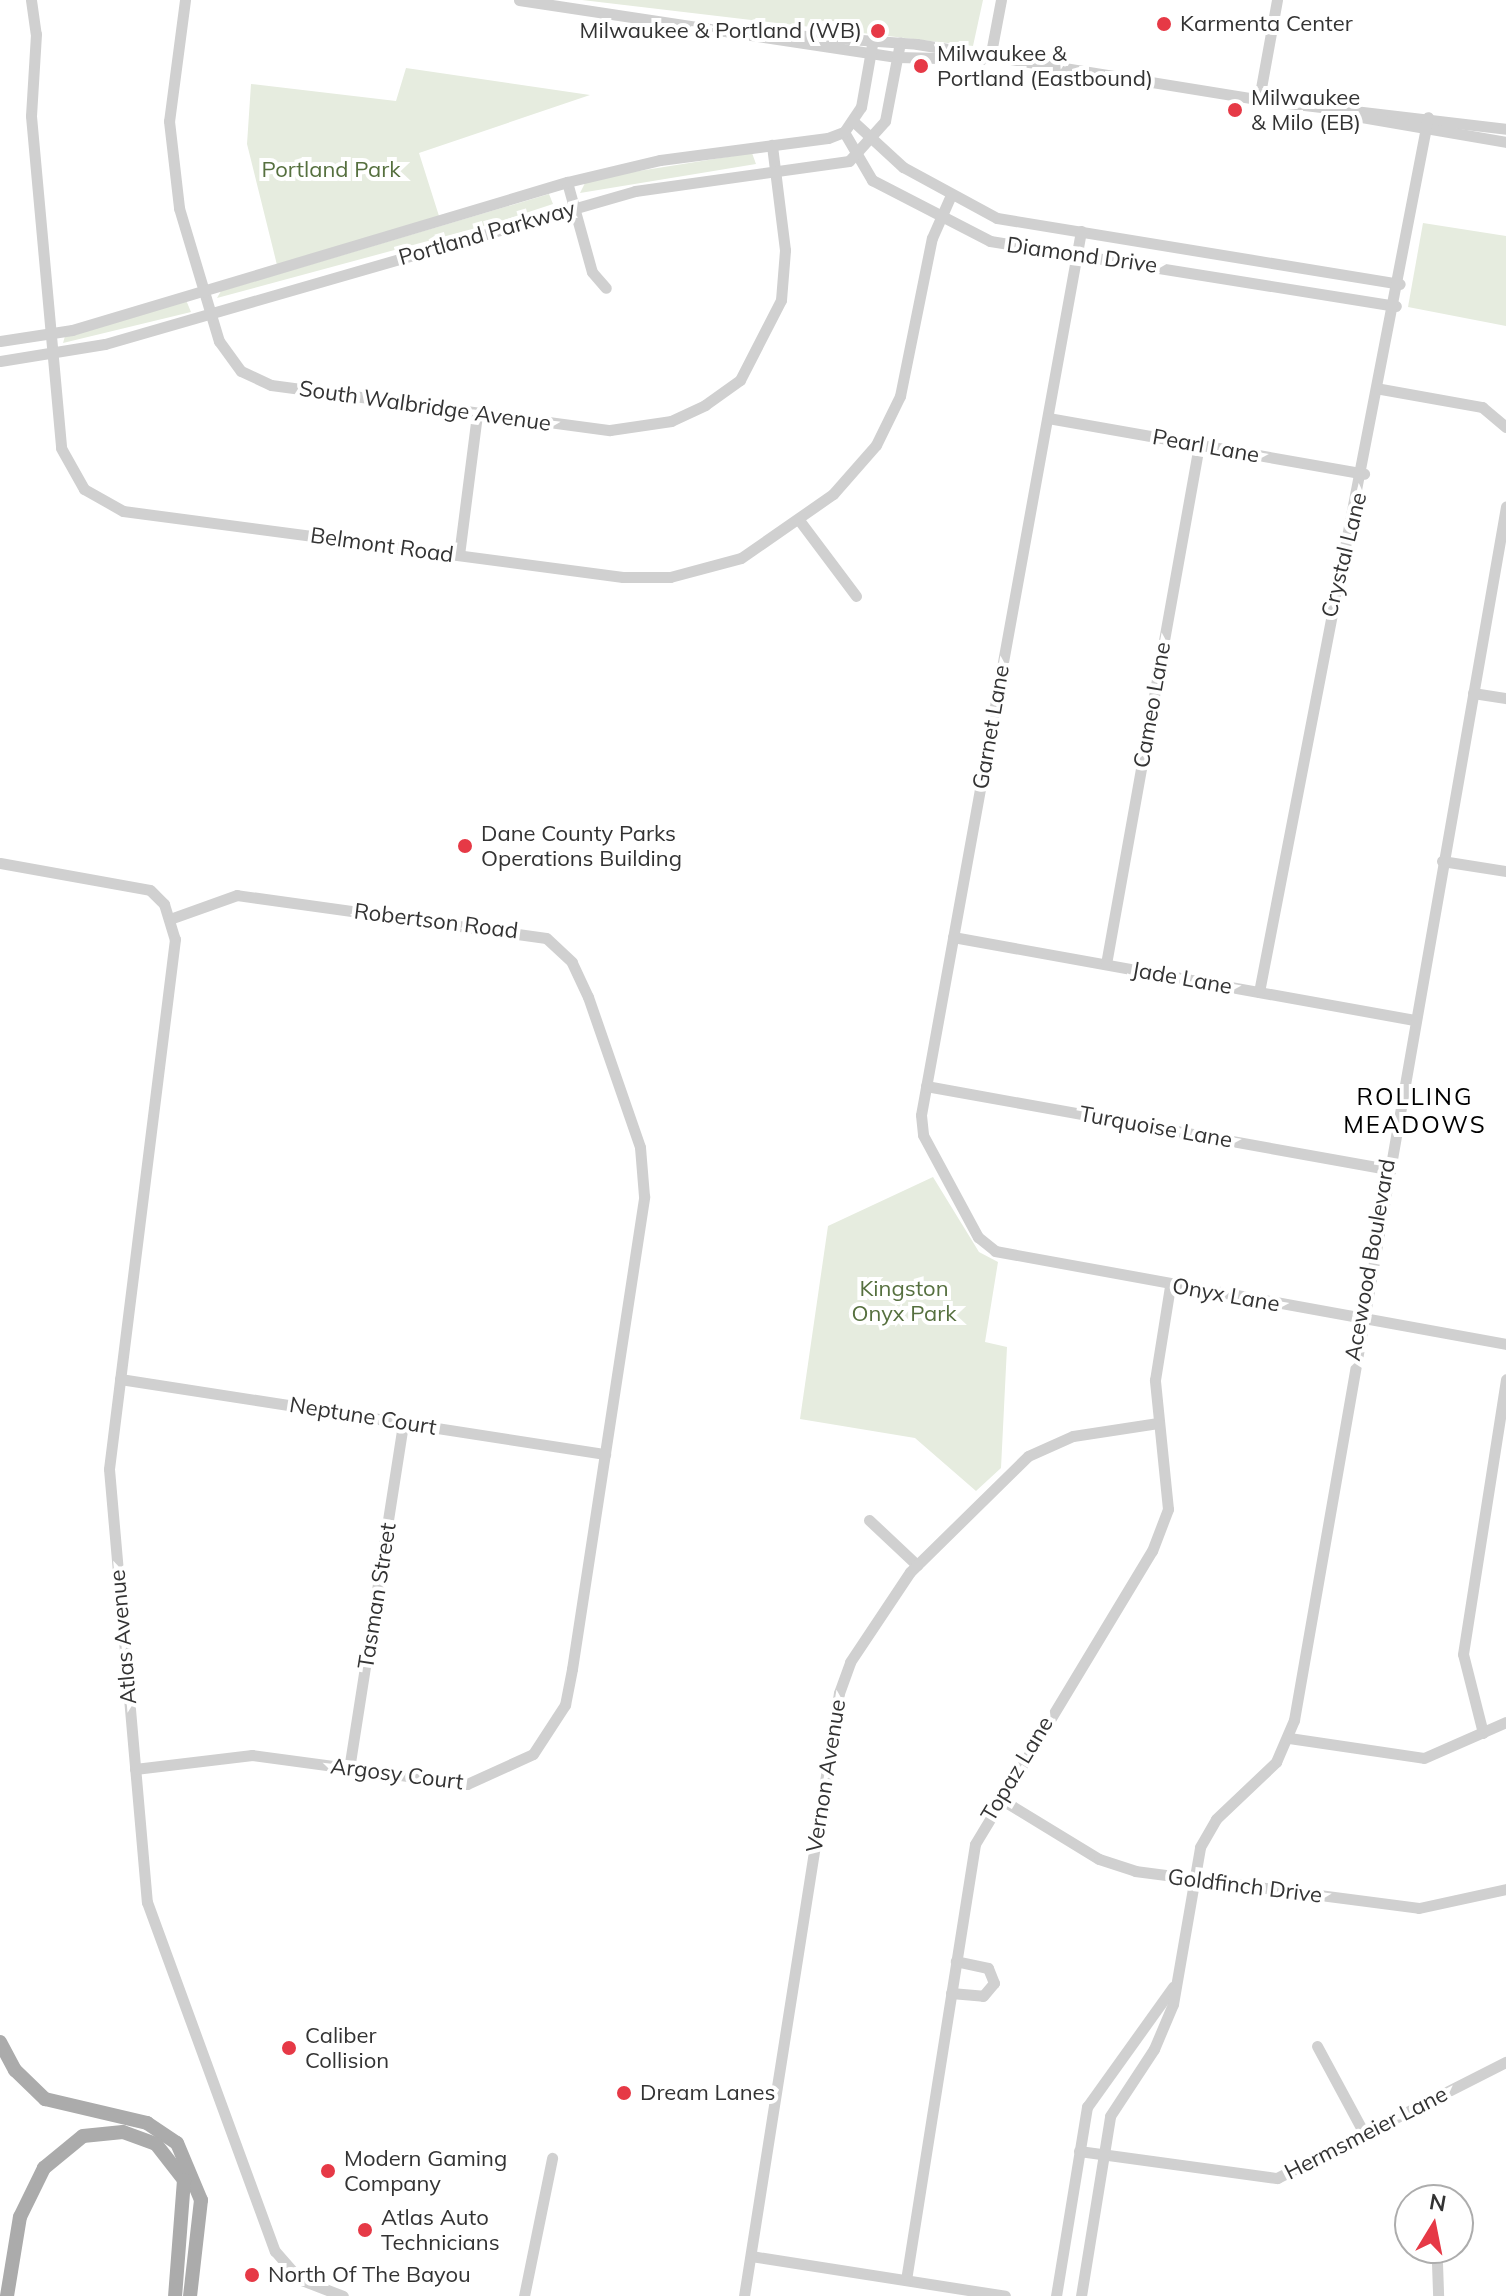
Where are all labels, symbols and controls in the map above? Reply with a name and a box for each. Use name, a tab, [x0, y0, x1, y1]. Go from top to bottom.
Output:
place label: Karmenta Center	[1180, 11, 1353, 37]
marker: Karmenta Center	[1155, 15, 1173, 33]
place label: Milwaukee & Portland (WB)	[580, 18, 862, 44]
marker: Milwaukee & Portland (WB)	[869, 22, 887, 40]
place label: Milwaukee & Portland (Eastbound)	[937, 40, 1153, 92]
marker: Milwaukee & Portland (Eastbound)	[912, 57, 930, 75]
place label: Milwaukee & Milo (EB)	[1251, 84, 1361, 136]
marker: Milwaukee & Milo (EB)	[1226, 101, 1244, 119]
park label: Portland Park	[261, 157, 401, 183]
street label: Portland Parkway	[396, 195, 578, 271]
street label: Diamond Drive	[1005, 231, 1159, 279]
street label: South Walbridge Avenue	[297, 375, 553, 437]
street label: Pearl Lane	[1151, 424, 1261, 468]
street label: Crystal Lane	[1316, 490, 1372, 620]
street label: Belmont Road	[309, 522, 455, 568]
street label: Cameo Lane	[1128, 640, 1176, 770]
street label: Garnet Lane	[967, 663, 1015, 791]
place label: Dane County Parks Operations Building	[481, 820, 682, 872]
marker: Dane County Parks Operations Building	[456, 837, 474, 855]
street label: Robertson Road	[352, 898, 520, 944]
street label: Jade Lane	[1130, 956, 1234, 1000]
district label: ROLLING MEADOWS	[1343, 1083, 1487, 1139]
street label: Turquoise Lane	[1078, 1101, 1234, 1153]
street label: Acewood Boulevard	[1339, 1157, 1401, 1363]
street label: Onyx Lane	[1170, 1273, 1282, 1317]
park label: Kingston Onyx Park	[851, 1275, 957, 1326]
street label: Neptune Court	[288, 1391, 438, 1441]
street label: Tasman Street	[352, 1521, 402, 1671]
street label: Atlas Avenue	[104, 1568, 142, 1706]
street label: Vernon Avenue	[801, 1698, 851, 1854]
street label: Topaz Lane	[975, 1712, 1059, 1826]
street label: Argosy Court	[329, 1753, 465, 1795]
street label: Goldfinch Drive	[1166, 1863, 1324, 1909]
place label: Caliber Collision	[305, 2022, 389, 2074]
marker: Caliber Collision	[280, 2039, 298, 2057]
place label: Dream Lanes	[640, 2080, 775, 2106]
street label: Hermsmeier Lane	[1280, 2081, 1452, 2185]
marker: Dream Lanes	[615, 2084, 633, 2102]
place label: Modern Gaming Company	[344, 2145, 507, 2196]
marker: Modern Gaming Company	[319, 2162, 337, 2180]
north arrow	[1394, 2184, 1474, 2264]
text: N	[1427, 2187, 1448, 2218]
place label: Atlas Auto Technicians	[381, 2204, 500, 2256]
marker: Atlas Auto Technicians	[356, 2221, 374, 2239]
place label: North Of The Bayou	[268, 2262, 471, 2288]
marker: North Of The Bayou	[243, 2266, 261, 2284]

